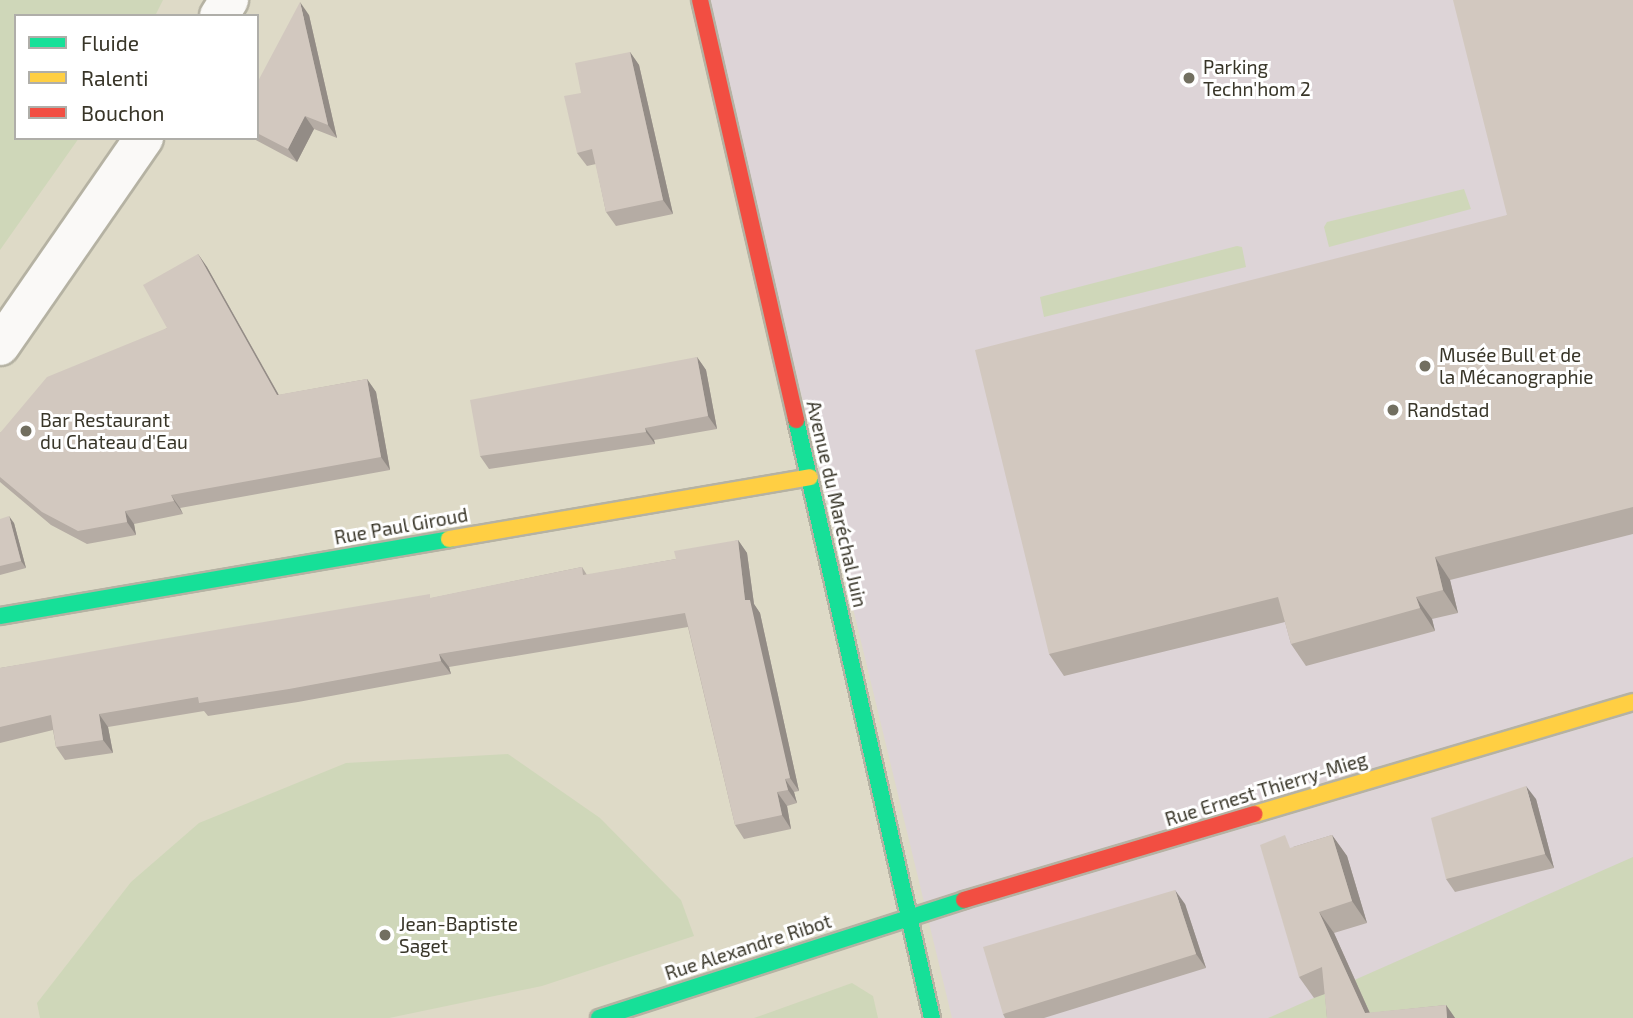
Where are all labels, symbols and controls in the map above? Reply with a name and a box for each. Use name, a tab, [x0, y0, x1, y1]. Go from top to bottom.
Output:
legend	[14, 14, 259, 140]
text: Fluide	[81, 30, 139, 55]
place label: Parking Techn'hom 2	[1203, 56, 1311, 100]
text: Ralenti	[81, 65, 148, 90]
marker: Parking Techn'hom 2	[1181, 70, 1197, 86]
text: Bouchon	[81, 100, 165, 125]
place label: Musée Bull et de la Mécanographie	[1439, 344, 1593, 388]
marker: Musée Bull et de la Mécanographie	[1417, 358, 1433, 374]
street label: Avenue du Maréchal Juin	[802, 398, 872, 610]
place label: Randstad	[1407, 399, 1489, 421]
marker: Randstad	[1385, 402, 1401, 418]
place label: Bar Restaurant du Chateau d'Eau	[40, 409, 188, 453]
marker: Bar Restaurant du Chateau d'Eau	[18, 423, 34, 439]
street label: Rue Paul Giroud	[332, 503, 470, 549]
street label: Rue Ernest Thierry-Mieg	[1162, 747, 1370, 831]
street label: Rue Alexandre Ribot	[662, 909, 834, 985]
place label: Jean-Baptiste Saget	[399, 913, 518, 957]
marker: Jean-Baptiste Saget	[377, 927, 393, 943]

